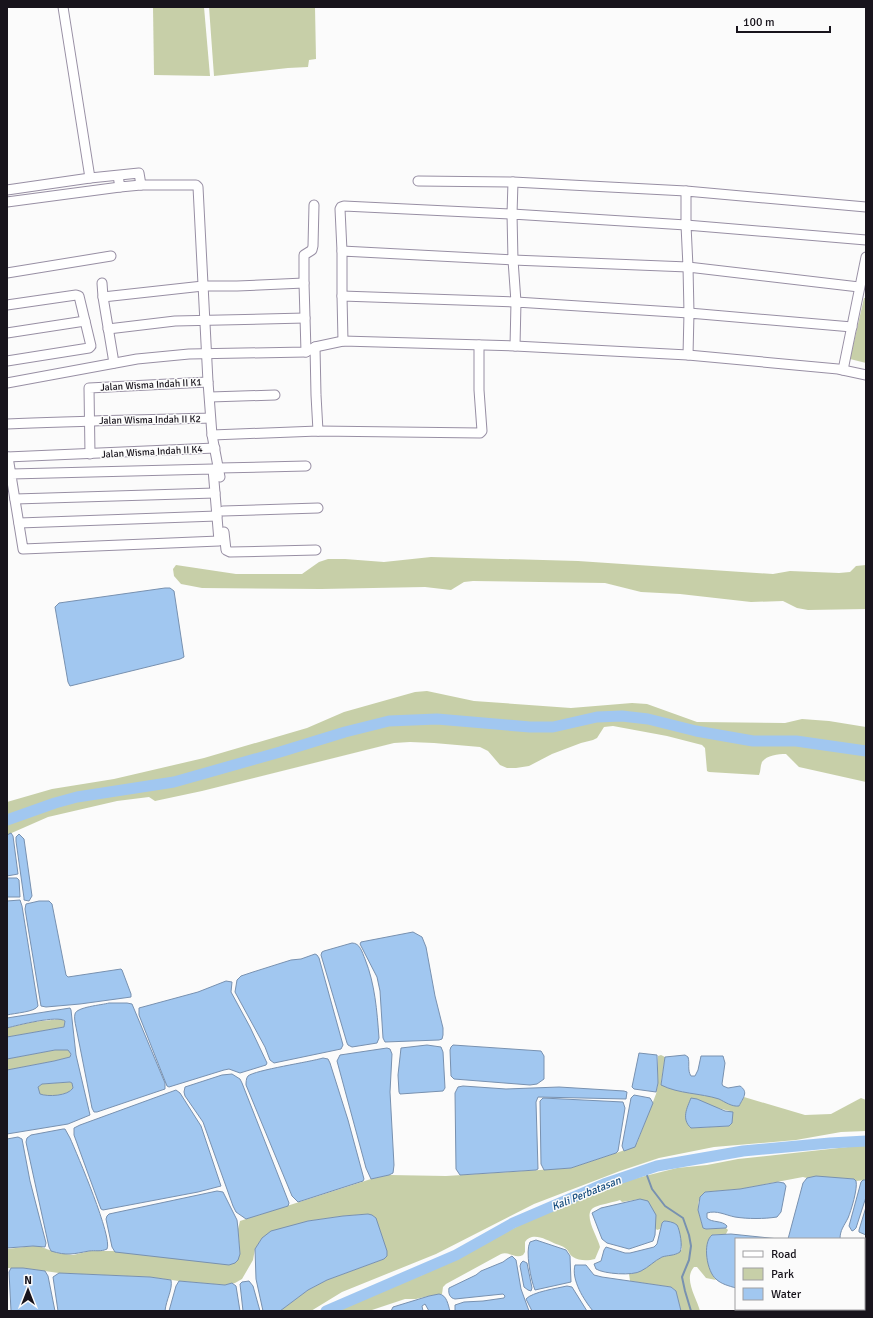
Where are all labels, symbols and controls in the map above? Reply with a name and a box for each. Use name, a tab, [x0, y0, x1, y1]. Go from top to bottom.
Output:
scale bar	[737, 8, 830, 34]
text: 100 m	[743, 15, 775, 30]
street label: Jalan Wisma Indah II K1	[100, 376, 202, 394]
street label: Jalan Wisma Indah II K2	[99, 413, 201, 427]
street label: Jalan Wisma Indah II K4	[101, 443, 204, 461]
water label: Kali Perbatasan	[550, 1173, 624, 1213]
legend	[735, 1238, 865, 1310]
text: Road	[771, 1247, 797, 1262]
text: Park	[771, 1267, 794, 1282]
north arrow	[8, 1270, 48, 1310]
text: N	[24, 1274, 32, 1287]
text: Water	[771, 1287, 802, 1302]

